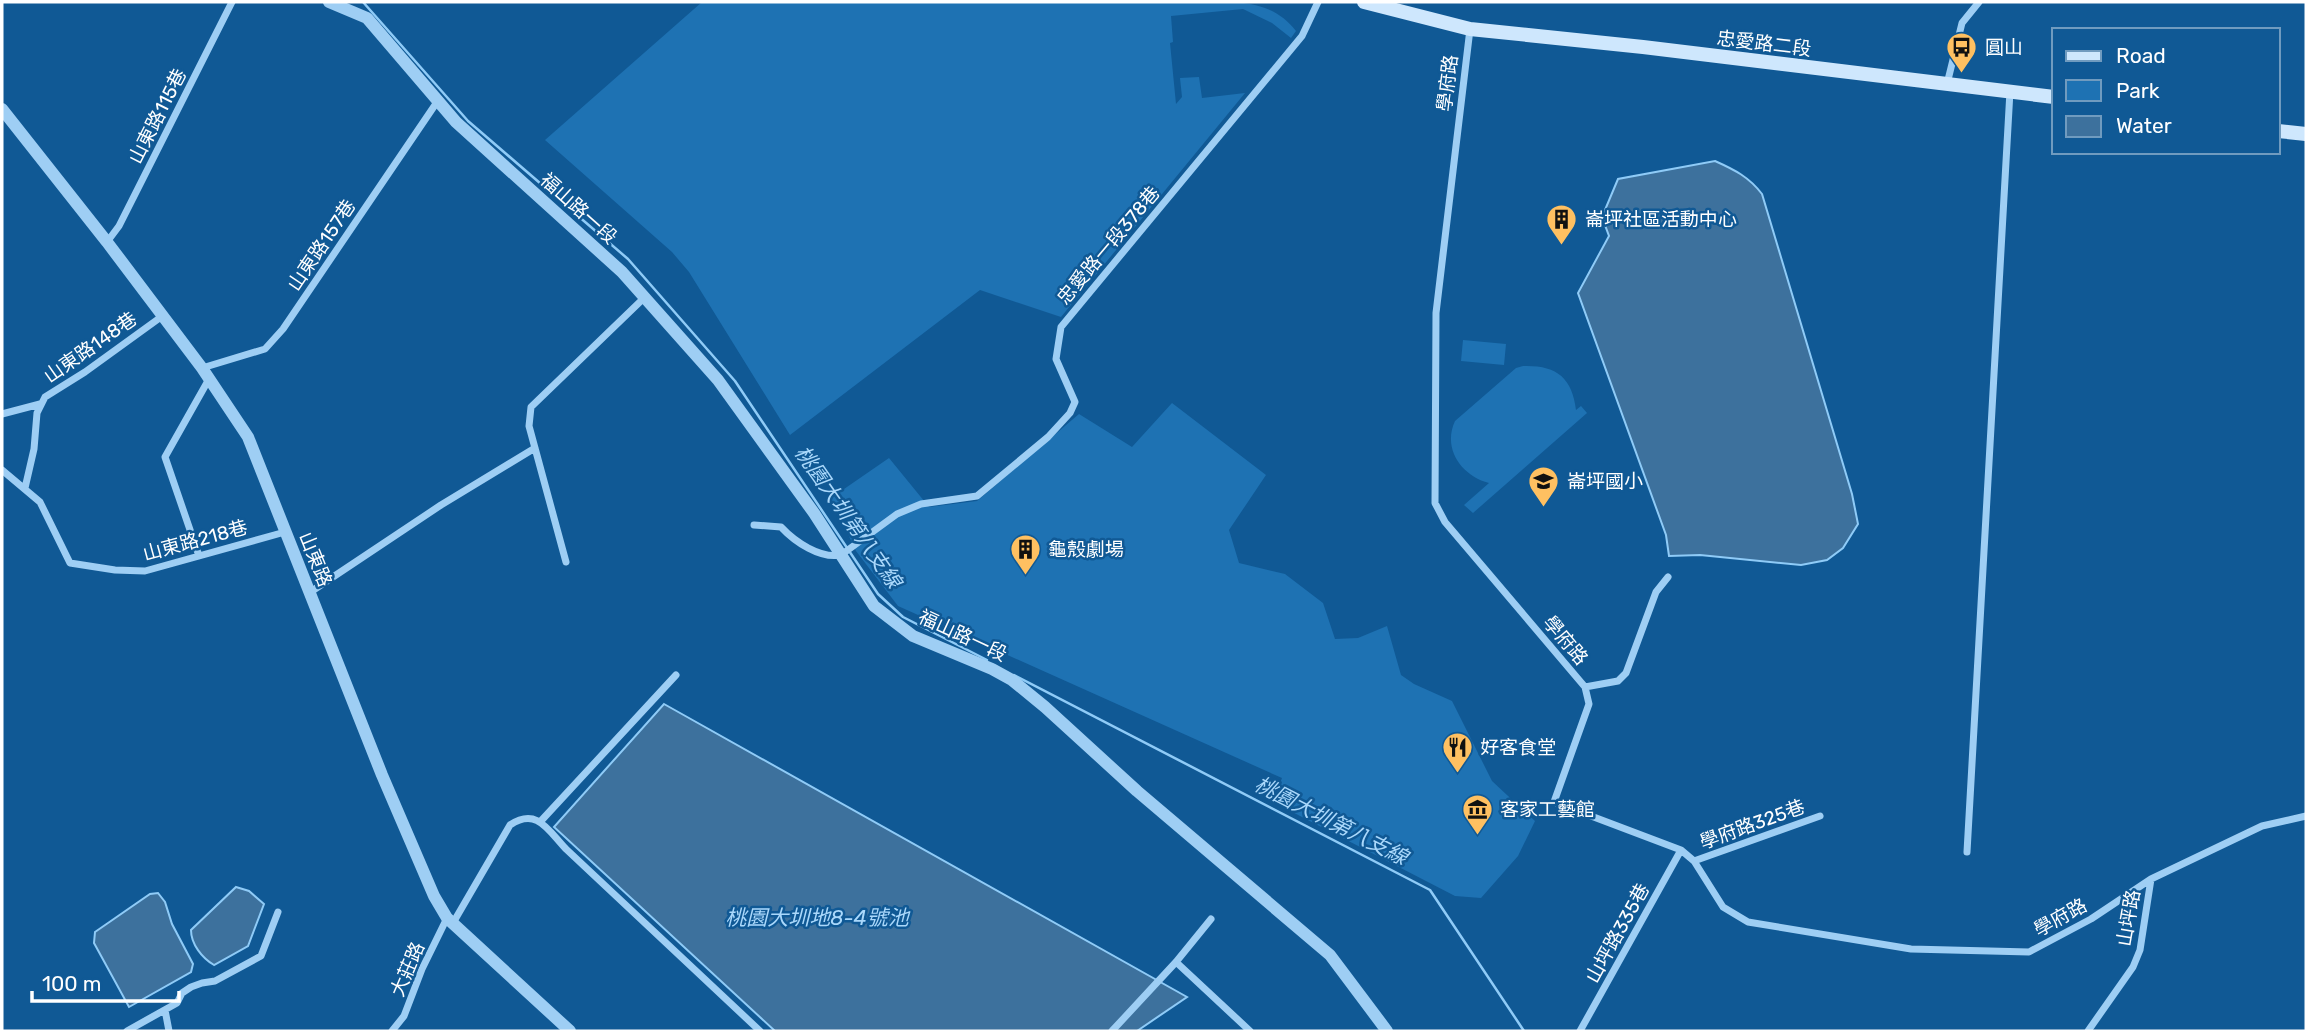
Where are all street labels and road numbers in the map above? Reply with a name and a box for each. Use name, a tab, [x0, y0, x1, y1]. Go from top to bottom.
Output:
street label: 忠愛路二段	[1715, 26, 1812, 61]
street label: 學府路	[1433, 53, 1462, 113]
street label: 山東路115巷	[124, 65, 191, 168]
street label: 福山路一段	[536, 168, 622, 249]
street label: 忠愛路一段378巷	[1052, 182, 1165, 309]
street label: 山東路157巷	[282, 195, 360, 295]
street label: 山東路148巷	[39, 307, 141, 388]
street label: 山東路218巷	[140, 515, 250, 565]
street label: 山東路	[294, 528, 337, 590]
street label: 福山路一段	[915, 605, 1011, 666]
street label: 學府路	[1538, 611, 1593, 670]
street label: 學府路325巷	[1697, 795, 1808, 854]
street label: 山坪路335巷	[1581, 880, 1654, 987]
street label: 山坪路	[2112, 888, 2145, 948]
street label: 學府路	[2030, 894, 2091, 941]
street label: 大莊路	[386, 938, 429, 1000]

